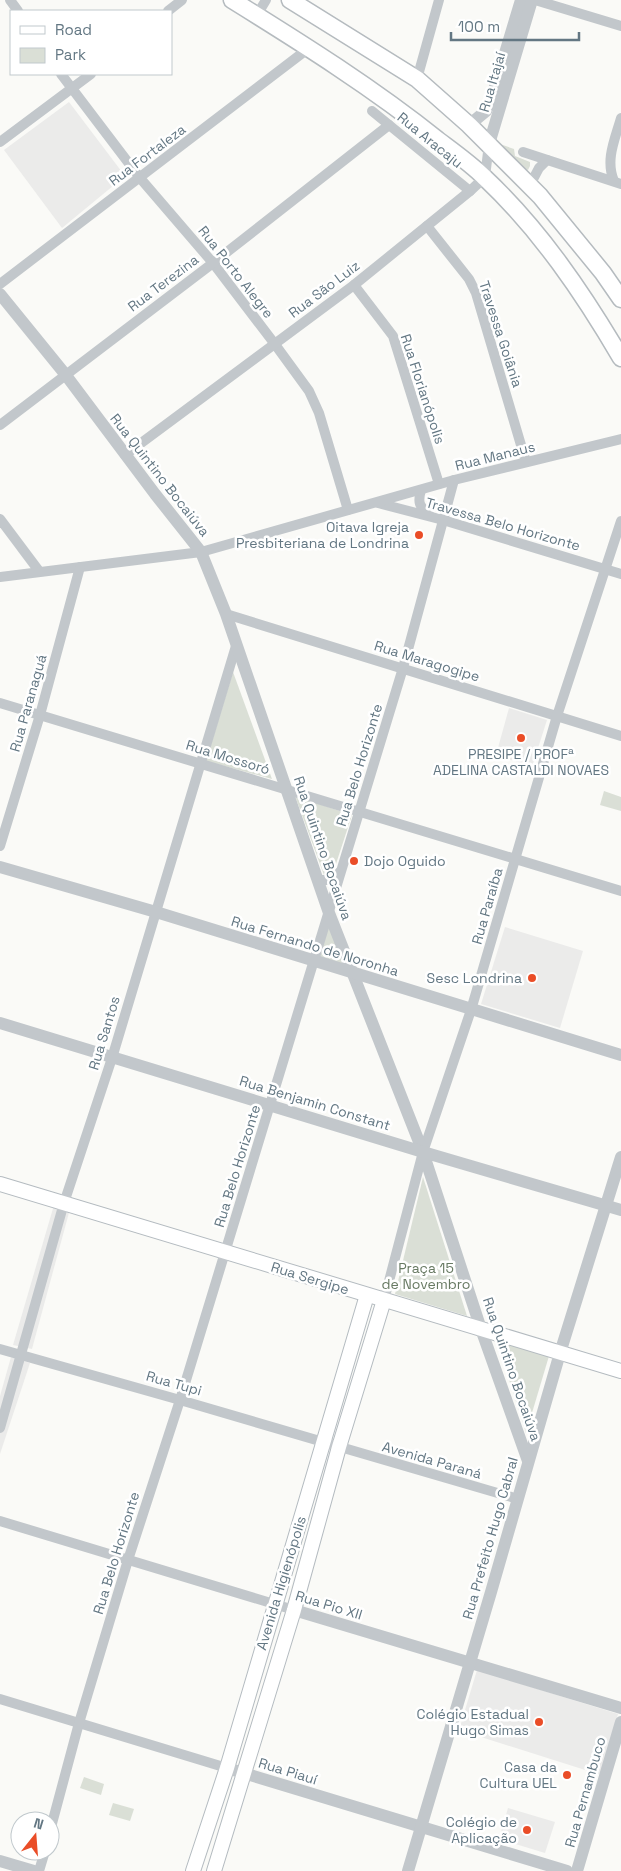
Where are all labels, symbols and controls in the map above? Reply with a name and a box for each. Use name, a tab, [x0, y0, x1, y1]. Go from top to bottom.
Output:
legend	[10, 10, 172, 75]
scale bar	[451, 10, 578, 42]
text: 100 m	[458, 17, 500, 36]
text: Road	[55, 20, 92, 39]
text: Park	[55, 45, 86, 64]
street label: Rua Itajaí	[475, 49, 509, 114]
street label: Rua Aracaju	[394, 108, 466, 172]
street label: Rua Fortaleza	[105, 120, 189, 190]
street label: Rua Porto Alegre	[194, 222, 278, 322]
street label: Rua Terezina	[124, 250, 202, 316]
street label: Rua São Luiz	[285, 256, 363, 322]
street label: Travessa Goiânia	[475, 278, 527, 390]
street label: Rua Florianópolis	[397, 332, 449, 446]
street label: Rua Quintino Bocaiúva	[106, 410, 214, 540]
street label: Rua Manaus	[453, 437, 537, 475]
street label: Travessa Belo Horizonte	[424, 493, 582, 555]
place label: Oitava Igreja Presbiteriana de Londrina	[236, 518, 409, 552]
marker: Oitava Igreja Presbiteriana de Londrina	[413, 529, 425, 541]
street label: Rua Maragogipe	[372, 636, 482, 686]
street label: Rua Paranaguá	[5, 652, 51, 754]
street label: Rua Belo Horizonte	[332, 701, 386, 829]
marker: PRESIPE / PROFª ADELINA CASTALDI NOVAES	[515, 732, 527, 744]
street label: Rua Mossoró	[184, 736, 272, 778]
place label: PRESIPE / PROFª ADELINA CASTALDI NOVAES	[433, 745, 609, 779]
street label: Rua Quintino Bocaiúva	[290, 774, 356, 922]
place label: Dojo Oguido	[364, 852, 446, 870]
marker: Dojo Oguido	[348, 855, 360, 867]
street label: Rua Paraíba	[467, 866, 507, 946]
street label: Rua Fernando de Noronha	[229, 912, 401, 980]
place label: Sesc Londrina	[427, 969, 522, 987]
marker: Sesc Londrina	[526, 972, 538, 984]
street label: Rua Santos	[84, 994, 124, 1072]
street label: Rua Benjamin Constant	[237, 1071, 393, 1135]
street label: Rua Belo Horizonte	[210, 1102, 264, 1230]
street label: Rua Sergipe	[269, 1258, 351, 1298]
park label: Praça 15 de Novembro	[382, 1259, 470, 1293]
street label: Rua Quintino Bocaiúva	[479, 1295, 545, 1443]
street label: Rua Tupi	[144, 1367, 204, 1399]
street label: Avenida Paraná	[380, 1437, 484, 1483]
street label: Rua Prefeito Hugo Cabral	[458, 1455, 522, 1621]
street label: Rua Belo Horizonte	[89, 1489, 143, 1617]
street label: Avenida Higienópolis	[252, 1514, 310, 1652]
street label: Rua Pio XII	[293, 1586, 365, 1624]
place label: Colégio Estadual Hugo Simas	[417, 1705, 529, 1739]
marker: Colégio Estadual Hugo Simas	[533, 1716, 545, 1728]
street label: Rua Pernambuco	[561, 1735, 609, 1849]
street label: Rua Piauí	[256, 1754, 320, 1789]
place label: Casa da Cultura UEL	[479, 1758, 557, 1792]
marker: Casa da Cultura UEL	[561, 1769, 573, 1781]
north arrow	[10, 1811, 60, 1861]
place label: Colégio de Aplicação	[446, 1813, 517, 1847]
text: N	[32, 1814, 46, 1834]
marker: Colégio de Aplicação	[521, 1824, 533, 1836]

